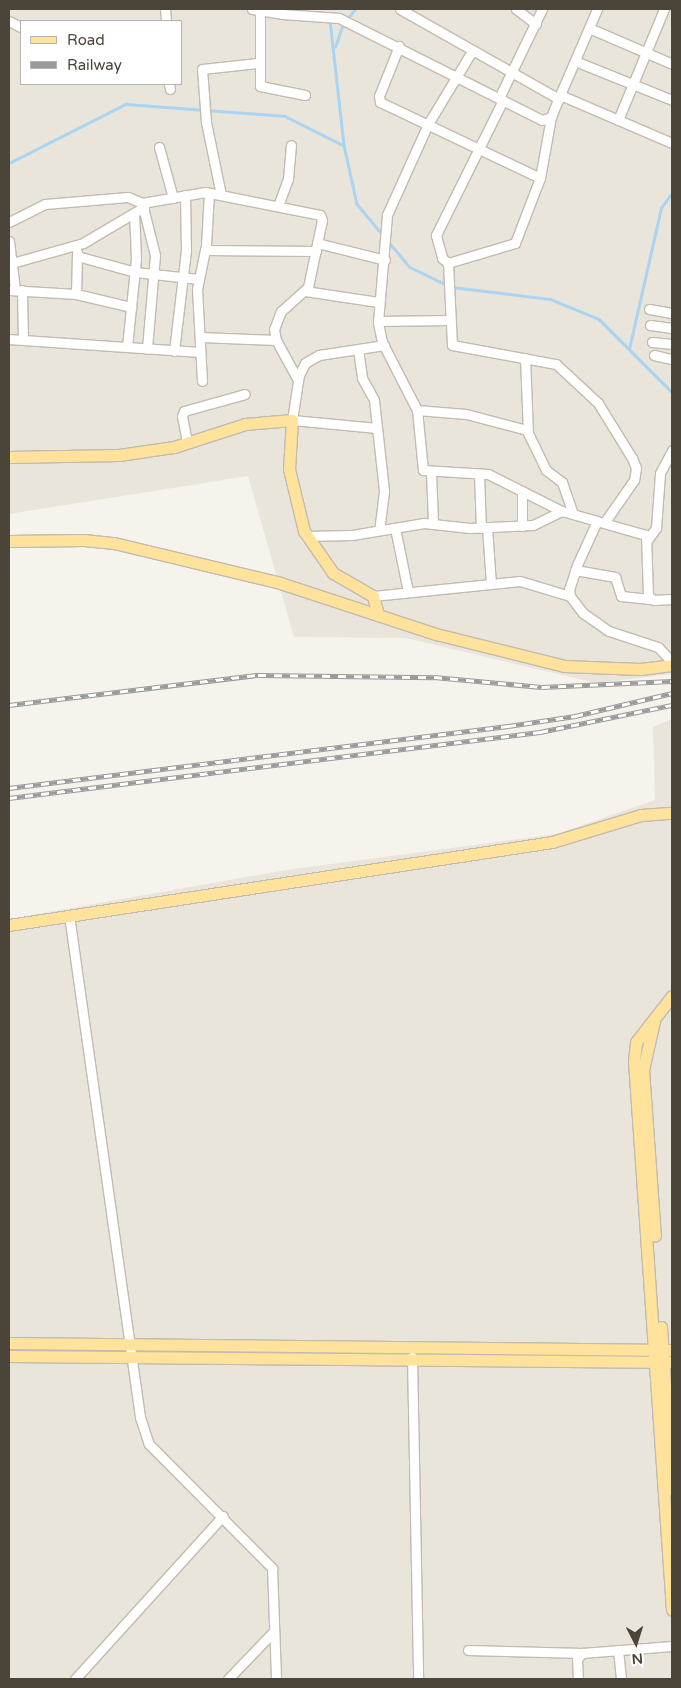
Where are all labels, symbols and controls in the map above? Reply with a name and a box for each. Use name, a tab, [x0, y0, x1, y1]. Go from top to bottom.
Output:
legend	[20, 20, 182, 85]
text: Road	[67, 31, 105, 49]
text: Railway	[67, 56, 122, 74]
north arrow	[611, 1618, 661, 1668]
text: N	[631, 1649, 644, 1667]

